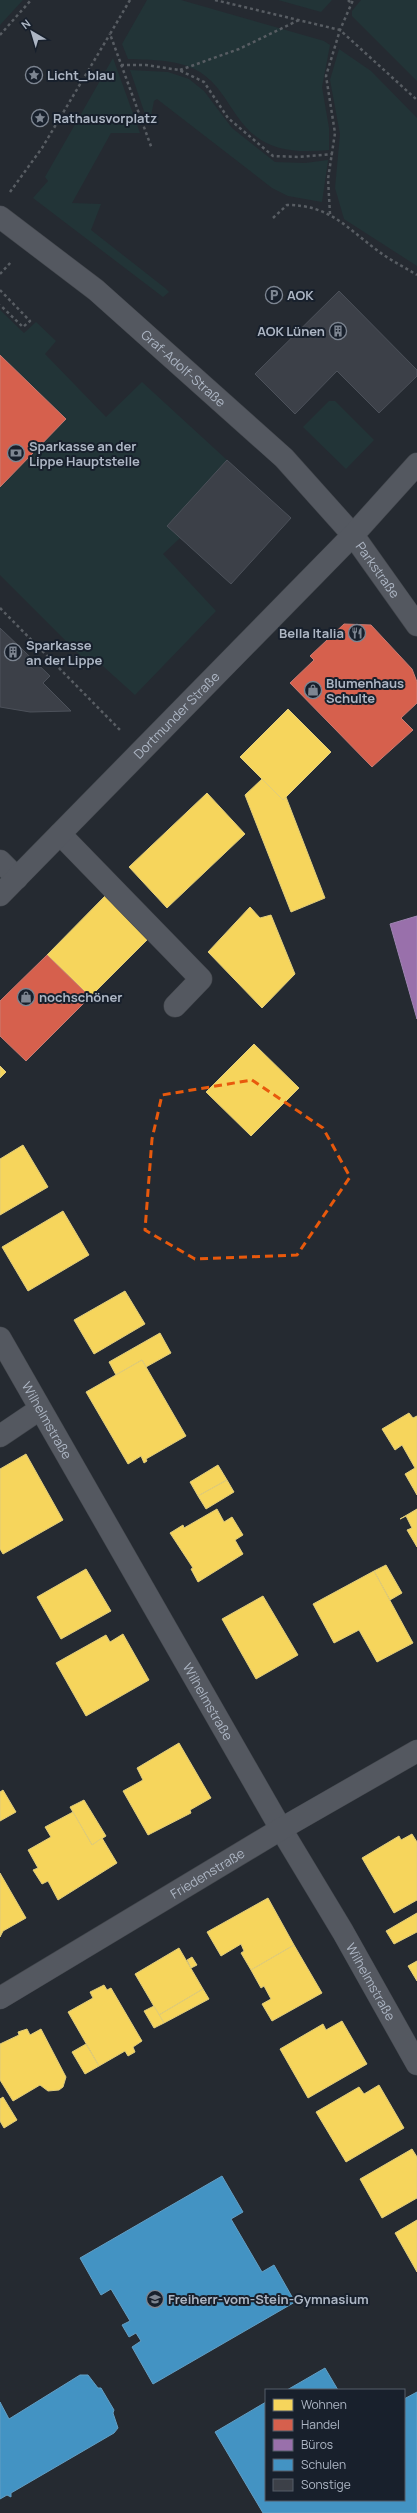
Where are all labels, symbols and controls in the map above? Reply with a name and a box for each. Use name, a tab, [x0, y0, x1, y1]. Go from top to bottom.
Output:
north arrow	[12, 12, 52, 52]
text: N	[18, 15, 33, 32]
place icon: Licht_blau	[24, 65, 44, 85]
place label: Licht_blau	[47, 66, 115, 84]
place icon: Rathausvorplatz	[30, 108, 50, 128]
place label: Rathausvorplatz	[53, 109, 157, 127]
parking icon: AOK	[264, 285, 284, 305]
place label: AOK	[287, 286, 314, 304]
building icon: AOK Lünen	[328, 321, 348, 341]
place label: AOK Lünen	[257, 322, 325, 340]
street label: Graf-Adolf-Straße	[137, 326, 230, 411]
place label: Sparkasse an der Lippe Hauptstelle	[29, 437, 140, 470]
bank icon: Sparkasse an der Lippe Hauptstelle	[6, 443, 26, 463]
street label: Parkstraße	[352, 538, 404, 602]
restaurant icon: Bella Italia	[347, 623, 367, 643]
place label: Bella Italia	[279, 624, 344, 642]
place label: Sparkasse an der Lippe	[26, 636, 102, 669]
building icon: Sparkasse an der Lippe	[3, 642, 23, 662]
street label: Dortmunder Straße	[130, 667, 224, 763]
place label: Blumenhaus Schulte	[326, 674, 404, 707]
shop icon: Blumenhaus Schulte	[303, 680, 323, 700]
shop icon: nochschöner	[16, 987, 36, 1007]
place label: nochschöner	[39, 988, 122, 1006]
street label: Wilhelmstraße	[18, 1378, 77, 1463]
street label: Wilhelmstraße	[179, 1660, 238, 1744]
street label: Friedenstraße	[167, 1844, 248, 1903]
street label: Wilhelmstraße	[342, 1940, 400, 2024]
school or university icon: Freiherr-vom-Stein-Gymnasium	[145, 2289, 165, 2309]
place label: Freiherr-vom-Stein-Gymnasium	[168, 2290, 369, 2308]
legend	[265, 2389, 405, 2501]
text: Wohnen	[301, 2396, 347, 2413]
text: Handel	[301, 2416, 340, 2433]
text: Büros	[301, 2436, 333, 2453]
text: Schulen	[301, 2456, 346, 2473]
text: Sonstige	[301, 2476, 351, 2493]

